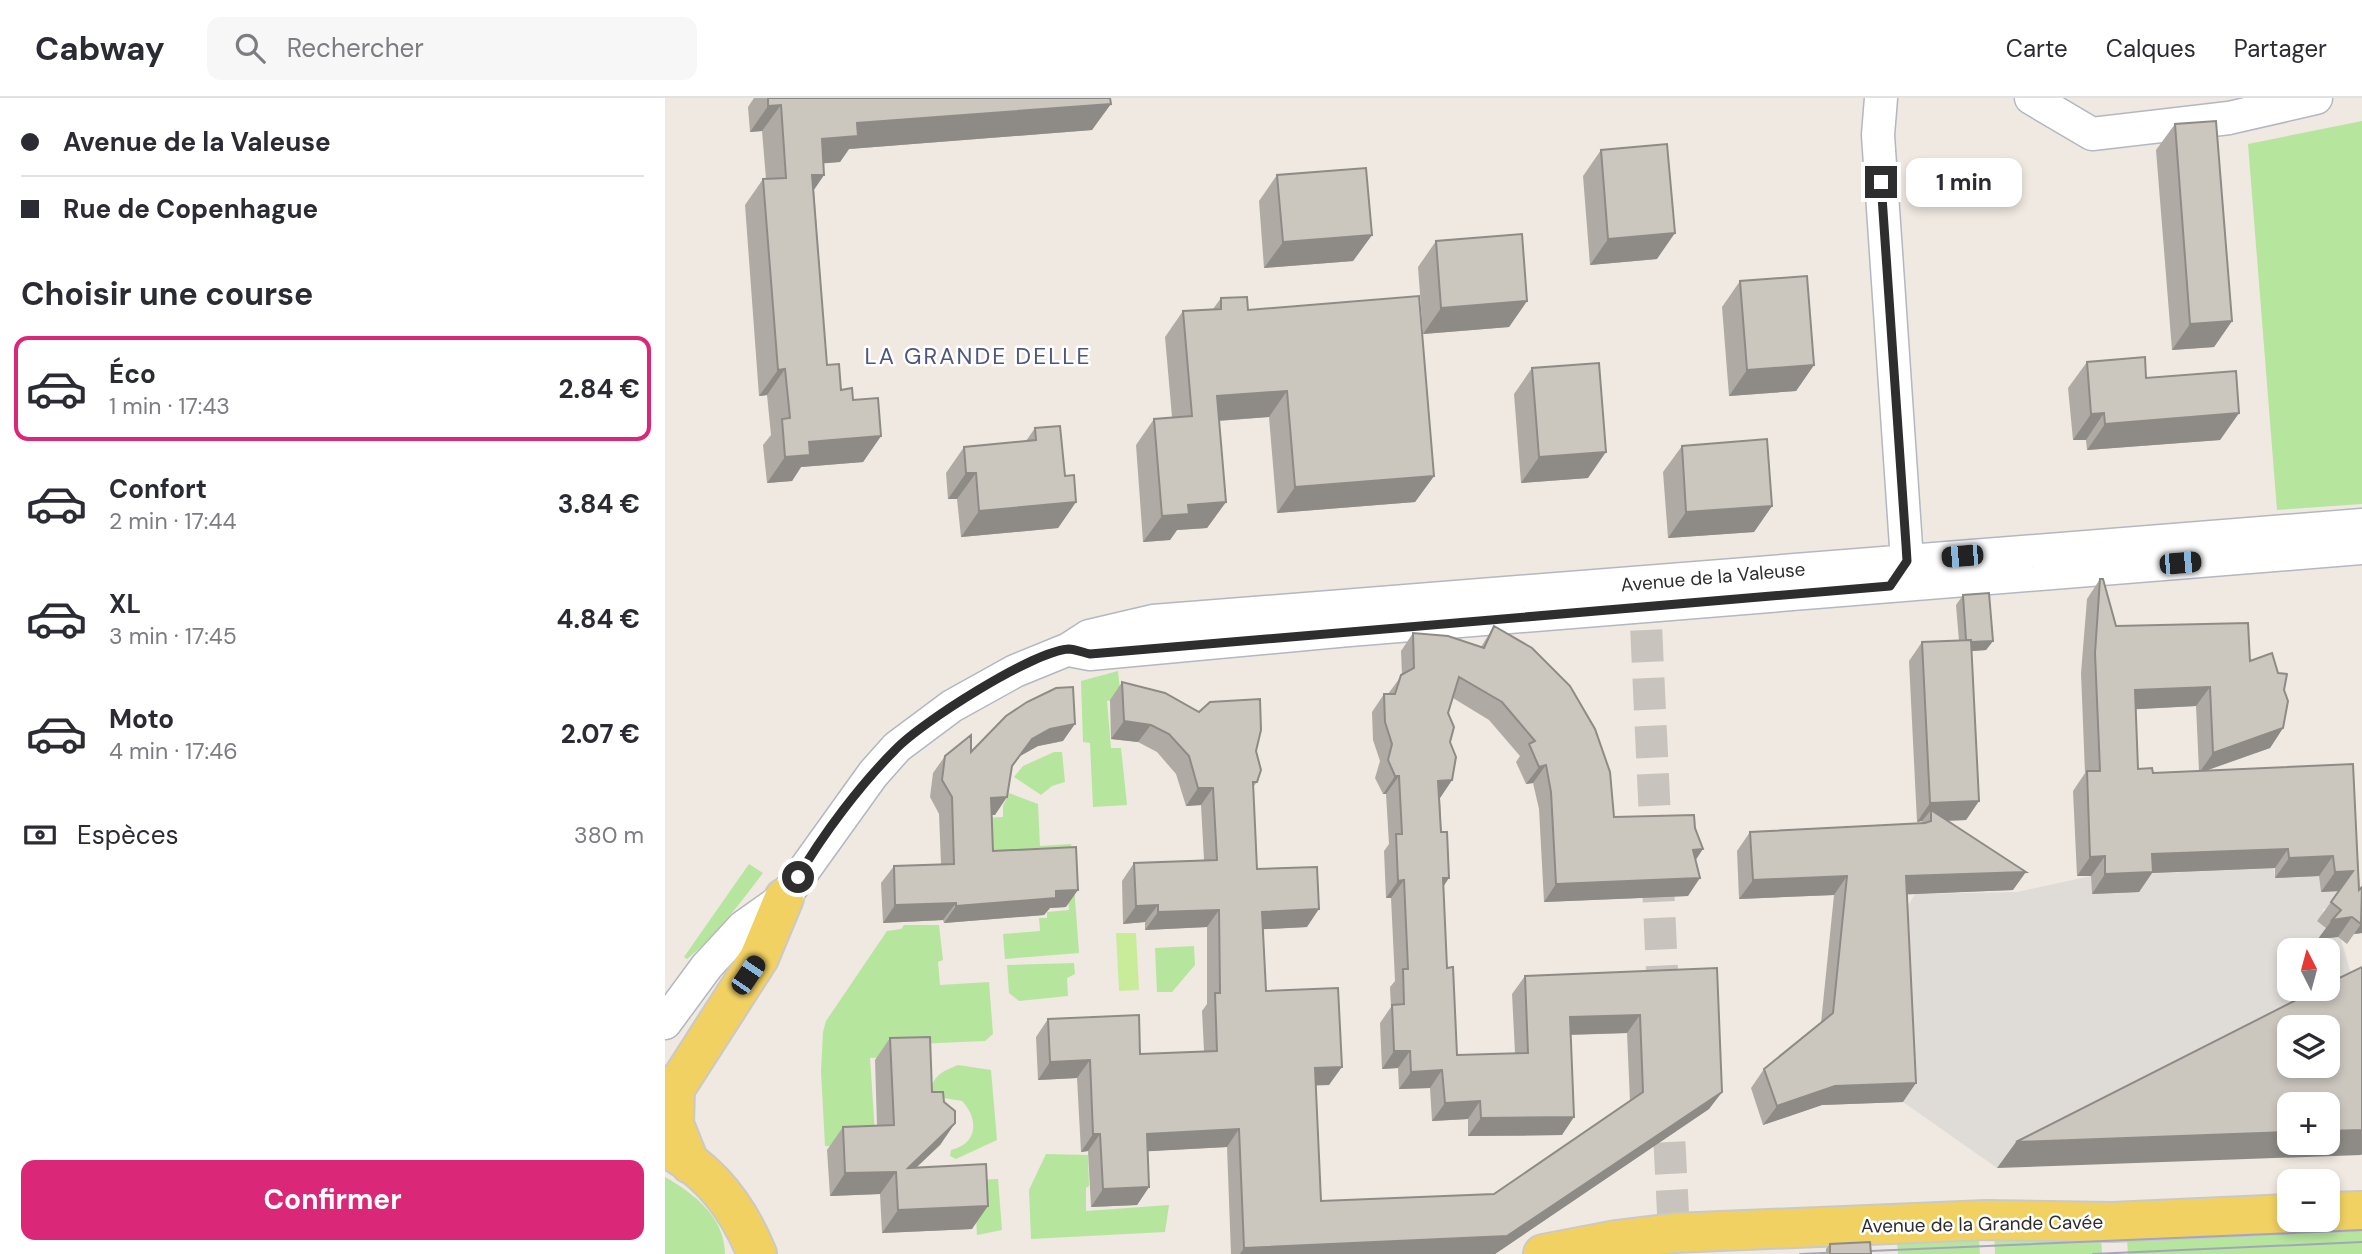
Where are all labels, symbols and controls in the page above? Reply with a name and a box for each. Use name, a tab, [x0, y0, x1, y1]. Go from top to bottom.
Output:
search box	[207, 17, 697, 80]
text: Cabway	[35, 27, 165, 70]
icon: search	[231, 29, 269, 67]
text: Rechercher	[287, 31, 424, 65]
text: Carte	[2006, 33, 2068, 64]
text: Calques	[2106, 33, 2196, 64]
text: Partager	[2234, 33, 2327, 64]
text: Avenue de la Valeuse	[63, 125, 331, 159]
callout: 1 min	[1905, 158, 2021, 206]
route end	[1865, 166, 1897, 198]
text: 1 min	[1936, 167, 1992, 197]
text: Rue de Copenhague	[63, 192, 318, 226]
text: Choisir une course	[21, 273, 313, 315]
district label: LA GRANDE DELLE	[865, 341, 1091, 371]
icon: car	[25, 357, 88, 420]
text: Éco	[109, 357, 156, 391]
text: 2.84 €	[558, 372, 640, 406]
text: 1 min · 17:43	[109, 391, 230, 421]
icon: car	[25, 472, 88, 535]
text: Confort	[109, 472, 207, 506]
text: 3.84 €	[558, 487, 640, 521]
text: 2 min · 17:44	[109, 506, 236, 536]
car	[1941, 544, 1984, 568]
car	[2159, 551, 2202, 575]
street label: Avenue de la Valeuse	[1620, 556, 1806, 598]
icon: car	[25, 587, 88, 650]
text: XL	[109, 587, 141, 621]
text: 4.84 €	[557, 602, 640, 636]
text: 3 min · 17:45	[109, 621, 237, 651]
icon: car	[25, 702, 88, 765]
text: Moto	[109, 702, 174, 736]
text: 2.07 €	[561, 717, 640, 751]
text: 4 min · 17:46	[109, 736, 238, 766]
icon: cash	[21, 816, 59, 854]
text: Espèces	[77, 818, 178, 852]
text: 380 m	[574, 820, 644, 850]
route start	[782, 861, 814, 893]
north arrow	[2277, 938, 2340, 1001]
map controls	[2277, 938, 2340, 1232]
car	[728, 952, 769, 998]
button: layers	[2277, 1015, 2340, 1078]
button: +	[2277, 1092, 2340, 1155]
button: Confirmer	[21, 1160, 644, 1240]
button: −	[2277, 1169, 2340, 1232]
street label: Avenue de la Grande Cavée	[1861, 1209, 2103, 1239]

